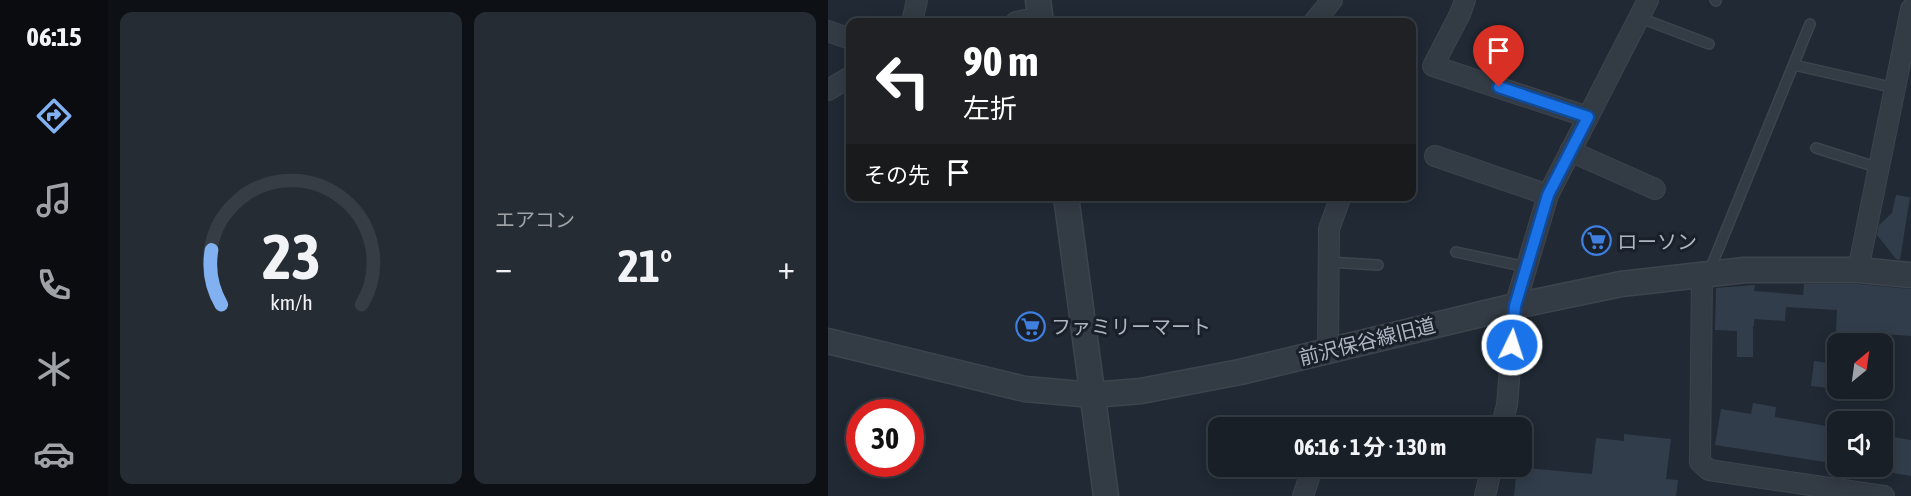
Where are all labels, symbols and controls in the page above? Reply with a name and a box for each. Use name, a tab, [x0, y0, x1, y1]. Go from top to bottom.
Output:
text: 06:15	[26, 21, 82, 52]
pin	[1473, 25, 1524, 87]
icon: arrive	[1482, 34, 1515, 67]
text: 90 m	[963, 37, 1038, 85]
icon: left	[864, 42, 942, 120]
text: 左折	[963, 93, 1017, 124]
icon: directions	[33, 95, 75, 137]
icon: arrive	[942, 156, 975, 189]
text: その先	[864, 162, 930, 188]
icon: music	[33, 179, 75, 221]
text: エアコン	[495, 208, 575, 231]
text: 23	[262, 221, 320, 292]
supermarket icon: ローソン	[1580, 225, 1612, 257]
place label: ローソン	[1617, 230, 1697, 253]
text: 21°	[618, 240, 672, 292]
text: −	[495, 248, 512, 286]
text: +	[778, 248, 795, 286]
icon: phone	[33, 264, 75, 306]
text: km/h	[270, 290, 312, 315]
supermarket icon: ファミリーマート	[1014, 310, 1046, 342]
street label: 前沢保谷線旧道	[1296, 313, 1438, 369]
position arrow	[1480, 313, 1544, 377]
place label: ファミリーマート	[1051, 315, 1211, 338]
north arrow	[1827, 333, 1893, 399]
map controls	[1827, 333, 1893, 477]
icon: climate	[33, 348, 75, 390]
speed limit sign: 30	[846, 399, 924, 477]
button: sound	[1827, 411, 1893, 477]
icon: car	[33, 433, 75, 475]
text: 06:16 · 1 分 · 130 m	[1294, 434, 1446, 460]

